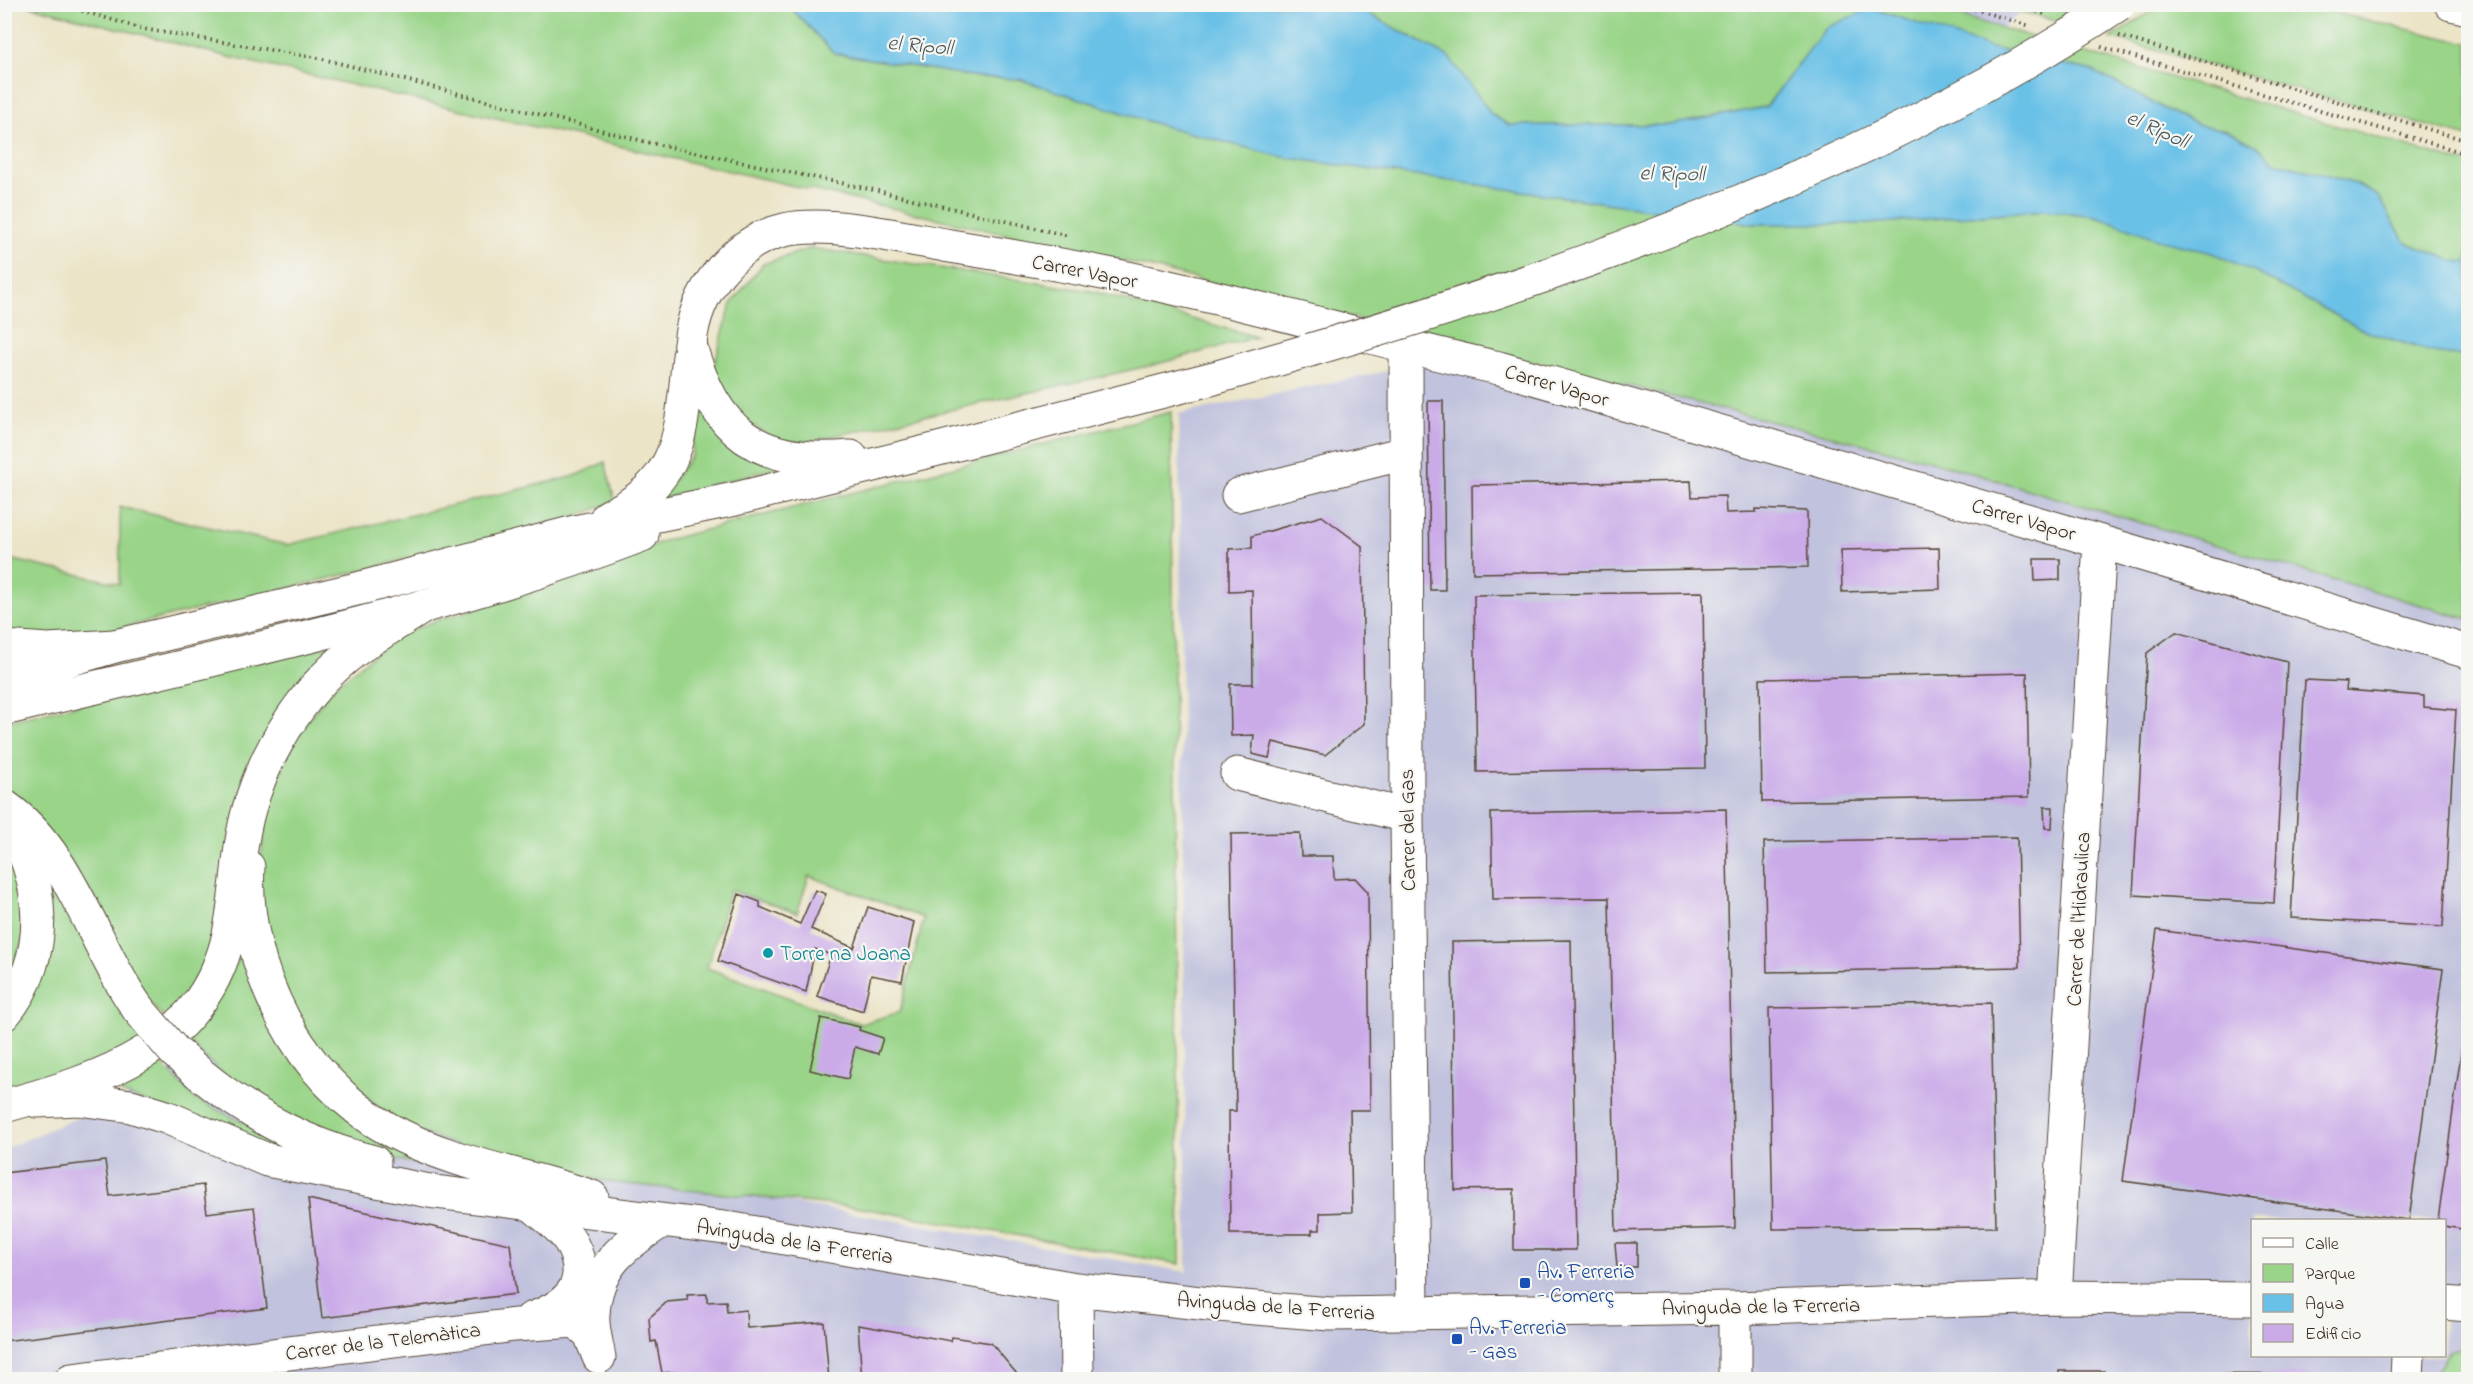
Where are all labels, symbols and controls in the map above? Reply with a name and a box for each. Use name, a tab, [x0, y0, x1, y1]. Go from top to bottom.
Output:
water label: el Ripoll	[886, 28, 956, 66]
water label: el Ripoll	[2120, 103, 2195, 160]
water label: el Ripoll	[1639, 158, 1707, 192]
street label: Carrer Vapor	[1029, 248, 1141, 298]
street label: Carrer Vapor	[1501, 358, 1613, 416]
street label: Carrer Vapor	[1968, 492, 2080, 550]
street label: Carrer del Gas	[1393, 769, 1425, 891]
street label: Carrer de l'Hidraulica	[2060, 831, 2100, 1007]
place label: Torre na Joana	[780, 940, 911, 970]
marker: Torre na Joana	[761, 946, 775, 960]
street label: Avinguda de la Ferreria	[694, 1213, 895, 1275]
legend	[2251, 1219, 2446, 1357]
text: Calle	[2305, 1232, 2340, 1258]
place label: Av. Ferreria - Comerç	[1537, 1258, 1635, 1312]
text: Parque	[2305, 1262, 2356, 1288]
marker: Av. Ferreria - Comerç	[1518, 1276, 1532, 1290]
street label: Avinguda de la Ferreria	[1176, 1286, 1376, 1332]
street label: Avinguda de la Ferreria	[1661, 1291, 1861, 1327]
text: Agua	[2305, 1292, 2344, 1319]
place label: Av. Ferreria - Gas	[1469, 1314, 1567, 1368]
street label: Carrer de la Telemàtica	[284, 1316, 483, 1370]
text: Edificio	[2305, 1322, 2361, 1348]
marker: Av. Ferreria - Gas	[1450, 1332, 1464, 1346]

